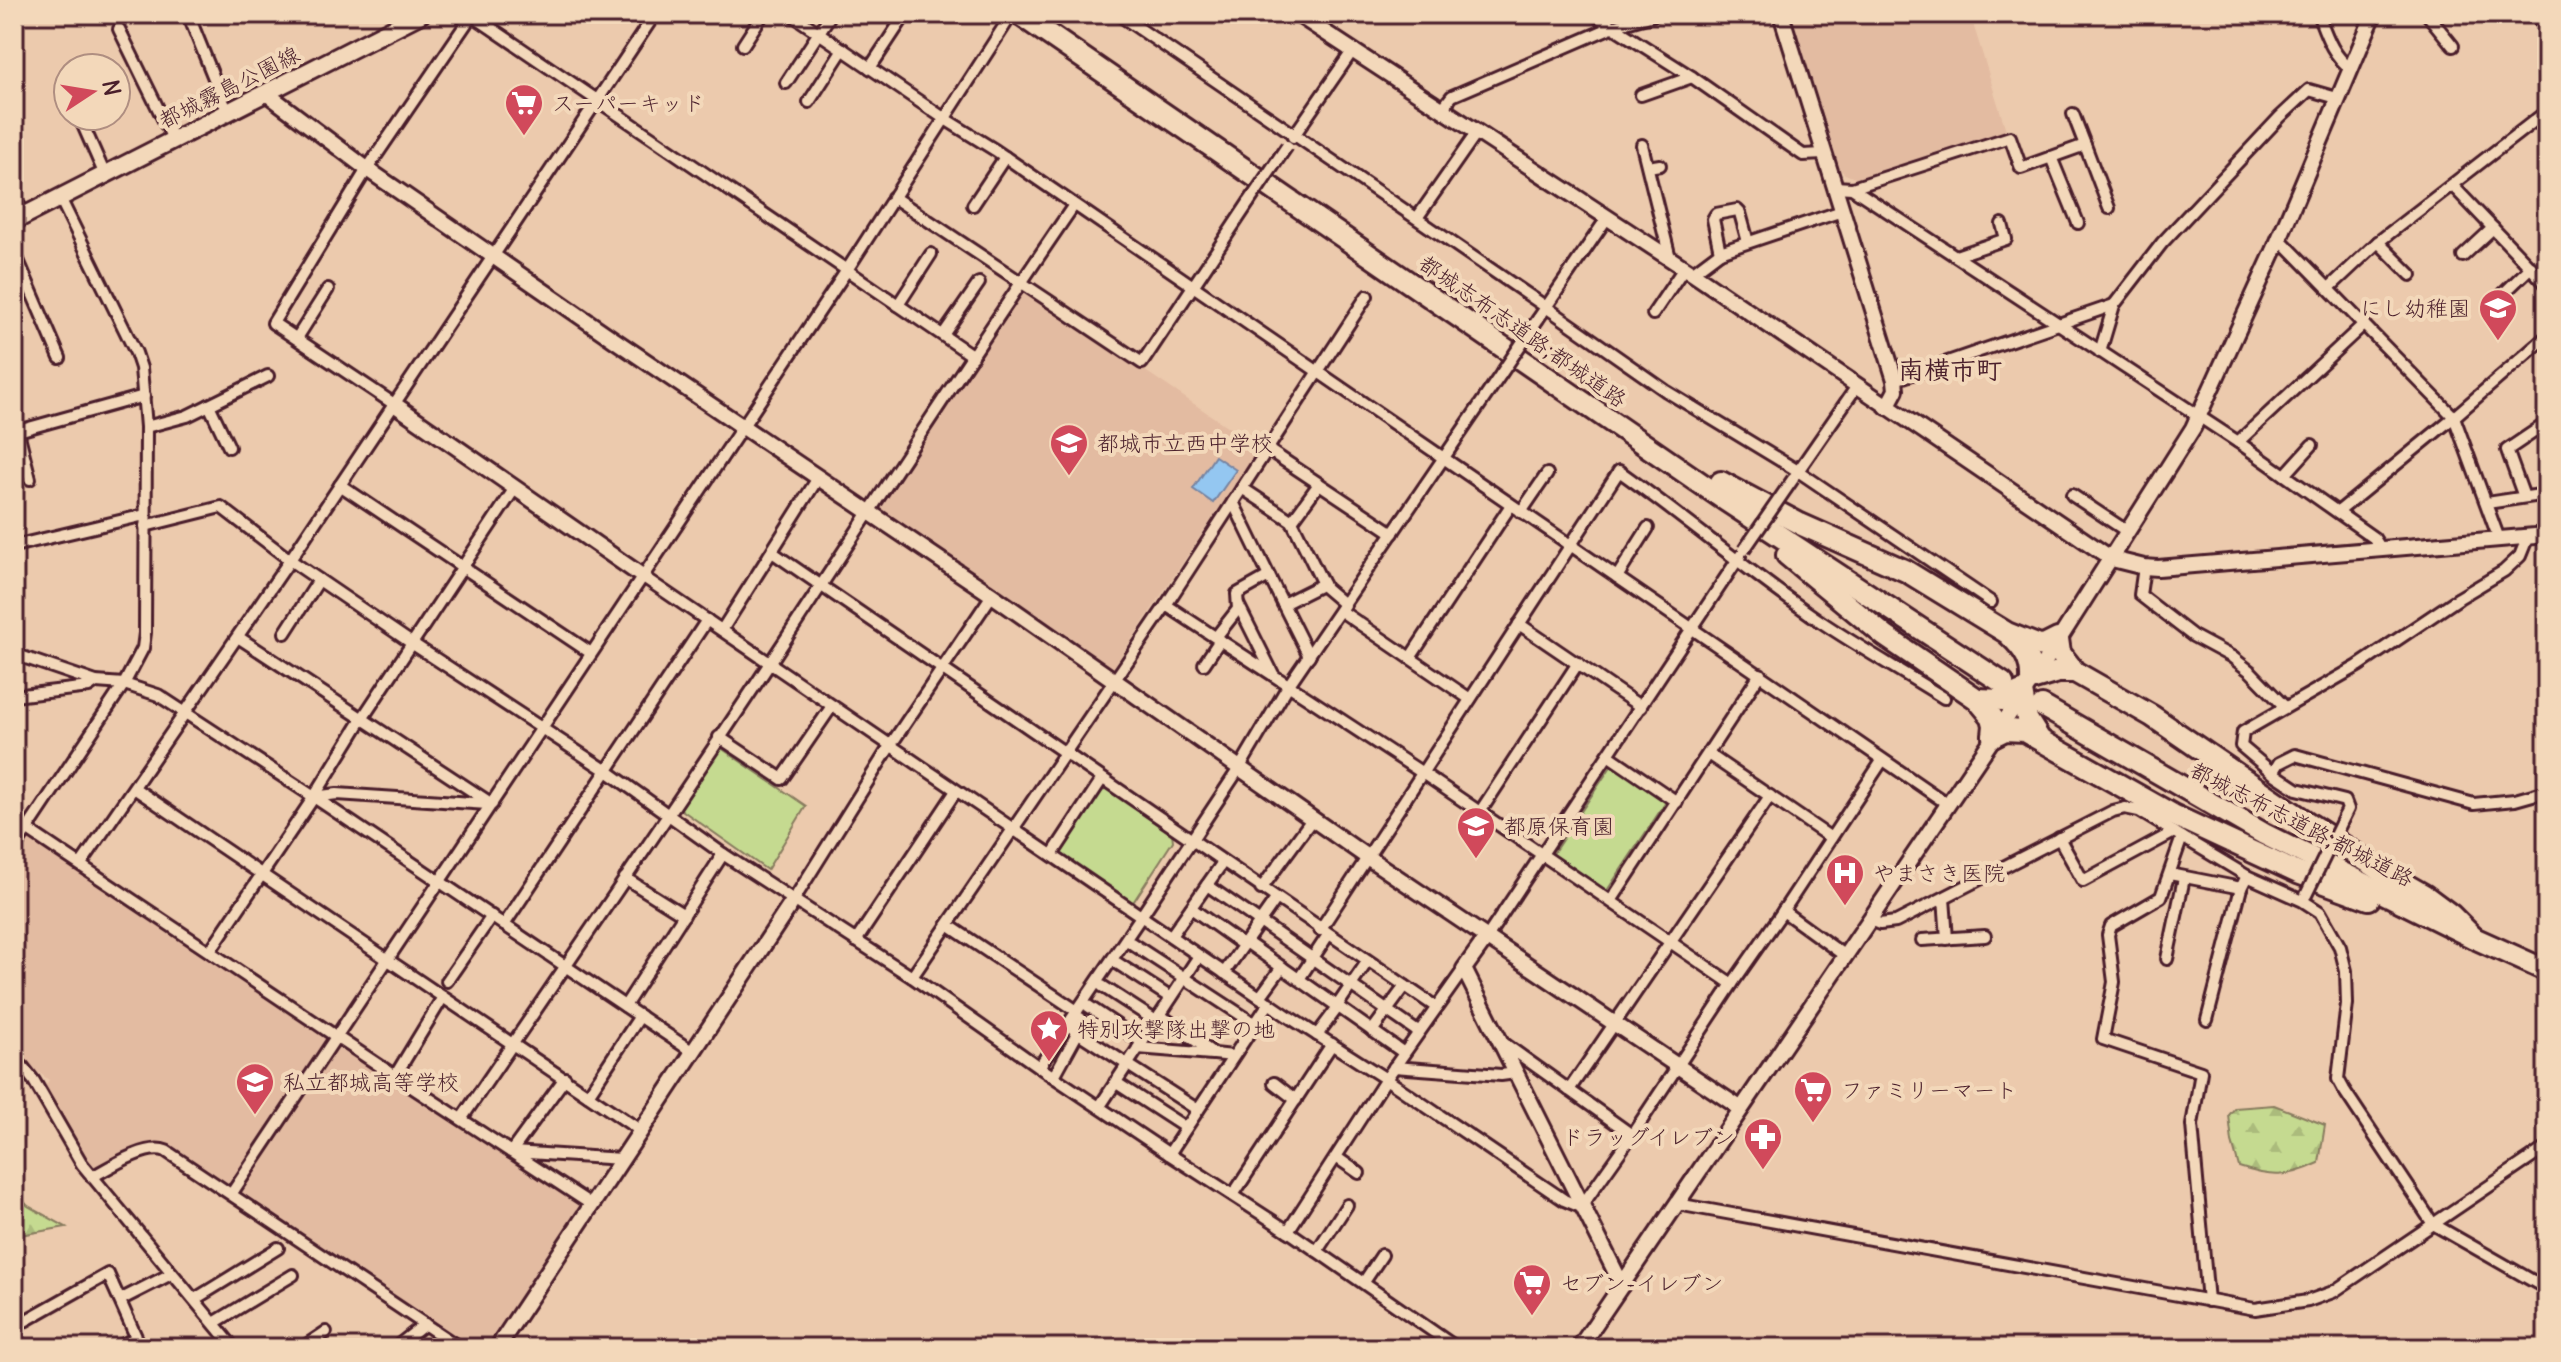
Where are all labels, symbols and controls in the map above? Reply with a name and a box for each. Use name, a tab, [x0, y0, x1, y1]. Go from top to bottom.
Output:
street label: 都城霧島公園線	[154, 40, 304, 134]
north arrow	[52, 52, 132, 132]
text: N	[96, 77, 127, 98]
supermarket icon: スーパーキッド	[503, 82, 545, 137]
place label: スーパーキッド	[552, 89, 705, 117]
street label: 都城志布志道路;都城道路	[1414, 249, 1632, 413]
school or university icon: にし幼稚園	[2477, 287, 2519, 342]
place label: にし幼稚園	[2360, 294, 2470, 322]
district label: 南横市町	[1898, 353, 2002, 386]
school or university icon: 都城市立西中学校	[1048, 422, 1090, 477]
place label: 都城市立西中学校	[1097, 429, 1273, 457]
street label: 都城志布志道路;都城道路	[2185, 755, 2419, 893]
school or university icon: 都原保育園	[1455, 805, 1497, 860]
place label: 都原保育園	[1504, 812, 1614, 840]
hospital icon: やまさき医院	[1824, 852, 1866, 907]
place label: やまさき医院	[1873, 859, 2005, 887]
place icon: 特別攻撃隊出撃の地	[1028, 1008, 1070, 1063]
place label: 特別攻撃隊出撃の地	[1077, 1015, 1275, 1043]
school or university icon: 私立都城高等学校	[234, 1061, 276, 1116]
place label: 私立都城高等学校	[283, 1068, 459, 1096]
supermarket icon: ファミリーマート	[1792, 1069, 1834, 1124]
place label: ファミリーマート	[1841, 1076, 2017, 1104]
pharmacy icon: ドラッグイレブン	[1742, 1116, 1784, 1171]
place label: ドラッグイレブン	[1562, 1123, 1735, 1151]
supermarket icon: セブン-イレブン	[1511, 1262, 1553, 1317]
place label: セブン-イレブン	[1560, 1269, 1723, 1297]

